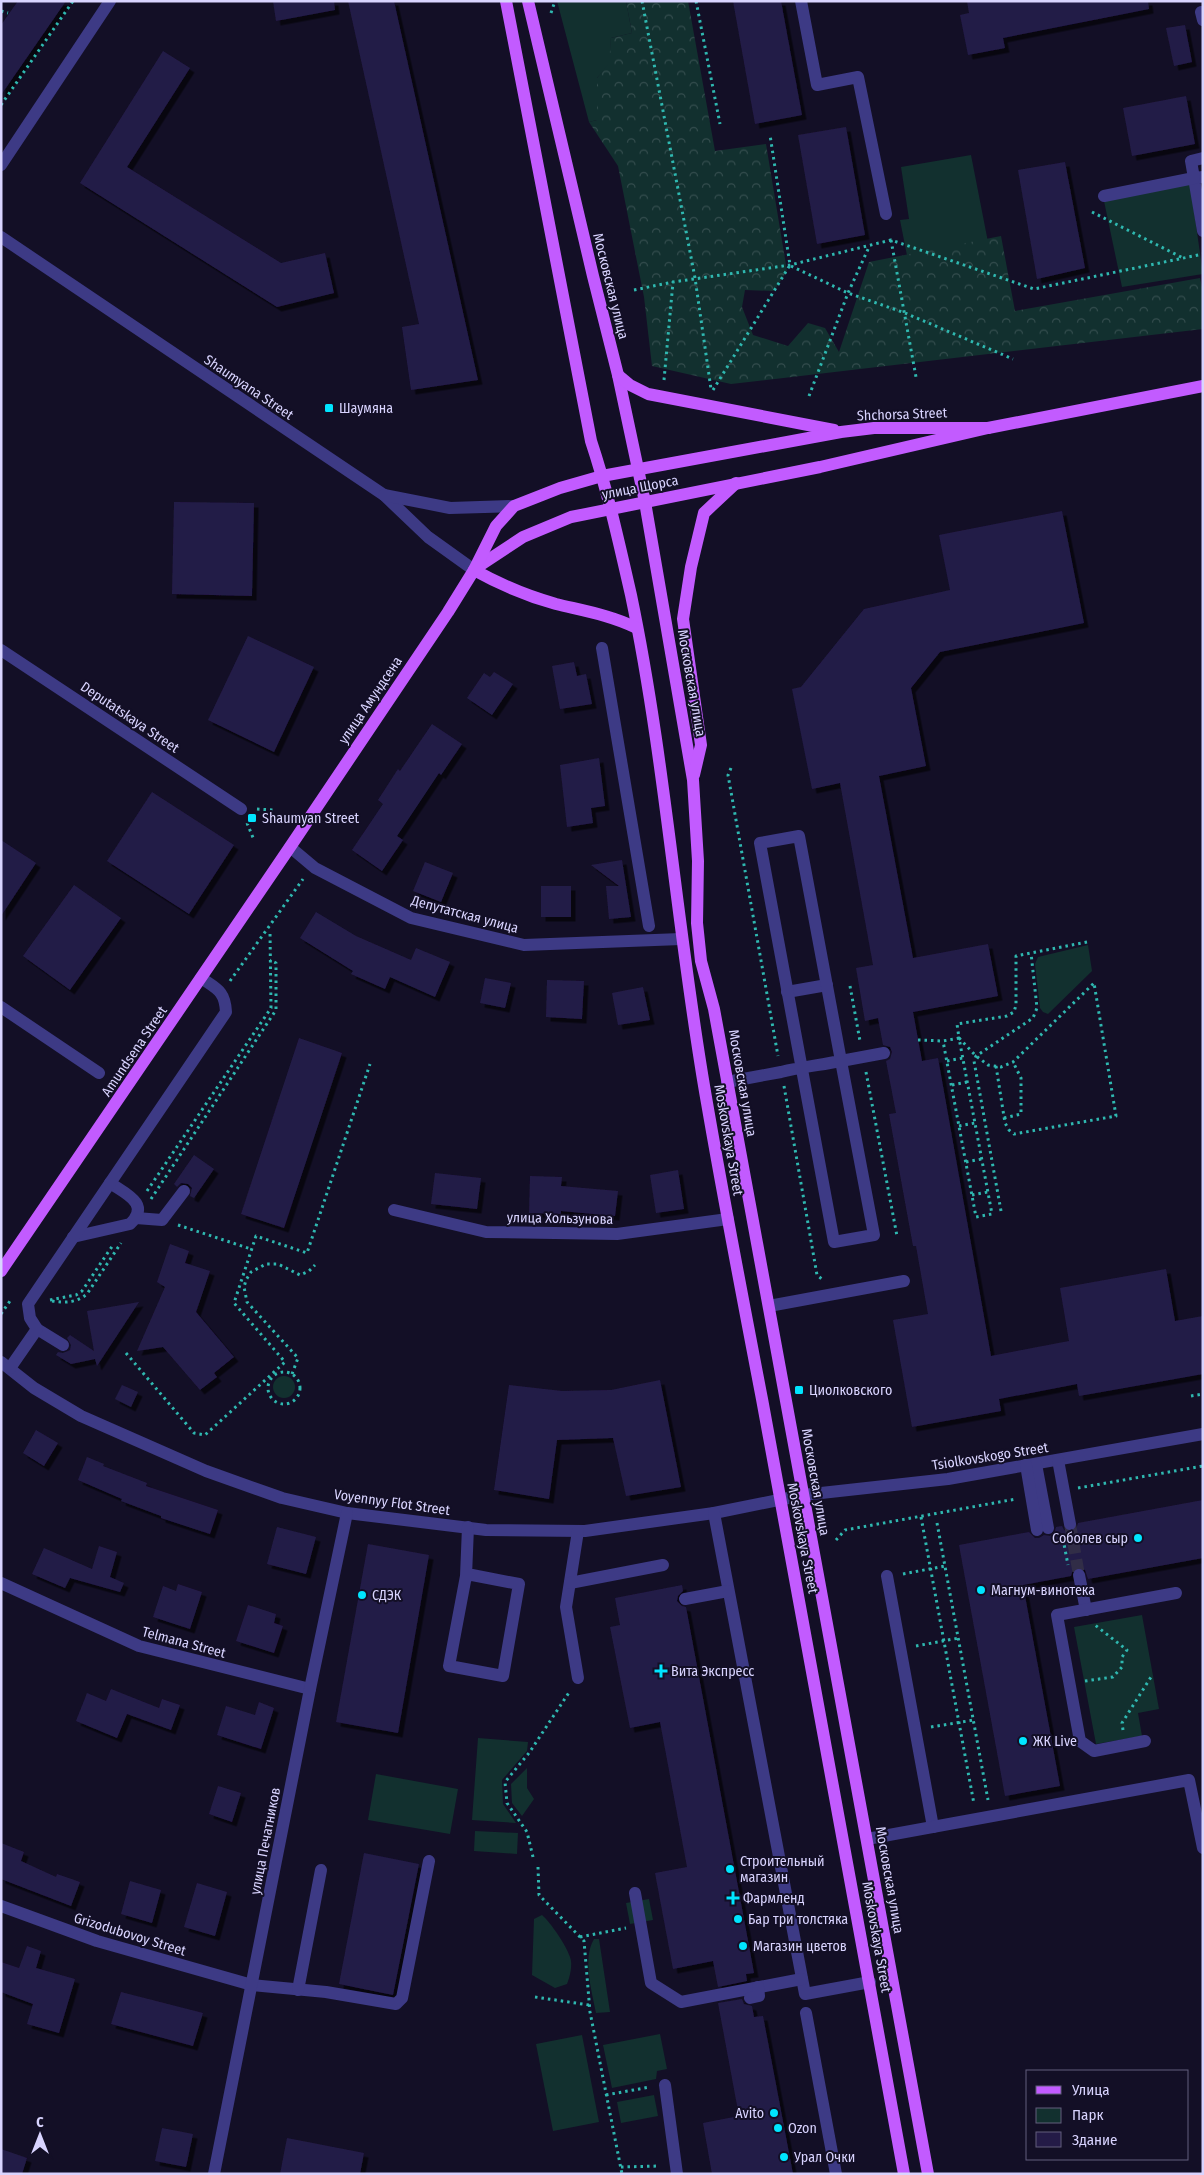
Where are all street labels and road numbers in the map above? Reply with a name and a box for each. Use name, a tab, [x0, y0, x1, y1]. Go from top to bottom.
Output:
street label: Московская улица	[589, 231, 632, 341]
street label: Shaumyana Street	[201, 351, 297, 424]
street label: Shchorsa Street	[857, 404, 948, 425]
street label: улица Щорса	[600, 472, 680, 503]
street label: Московская улица	[674, 628, 709, 738]
street label: улица Амундсена	[335, 653, 406, 747]
street label: Deputatskaya Street	[77, 678, 183, 757]
street label: Депутатская улица	[409, 892, 520, 937]
street label: Amundsena Street	[98, 1003, 171, 1100]
street label: Московская улица	[725, 1028, 760, 1138]
street label: Moskovskaya Street	[710, 1083, 747, 1197]
street label: улица Хользунова	[507, 1209, 613, 1228]
street label: Московская улица	[798, 1427, 833, 1537]
street label: Tsiolkovskogo Street	[931, 1439, 1050, 1474]
street label: Moskovskaya Street	[783, 1481, 822, 1595]
street label: Voyennyy Flot Street	[333, 1486, 451, 1519]
street label: Telmana Street	[140, 1623, 228, 1662]
street label: улица Печатников	[247, 1786, 284, 1896]
street label: Московская улица	[872, 1825, 907, 1935]
street label: Moskovskaya Street	[858, 1880, 895, 1994]
street label: Grizodubovoy Street	[72, 1909, 188, 1960]

